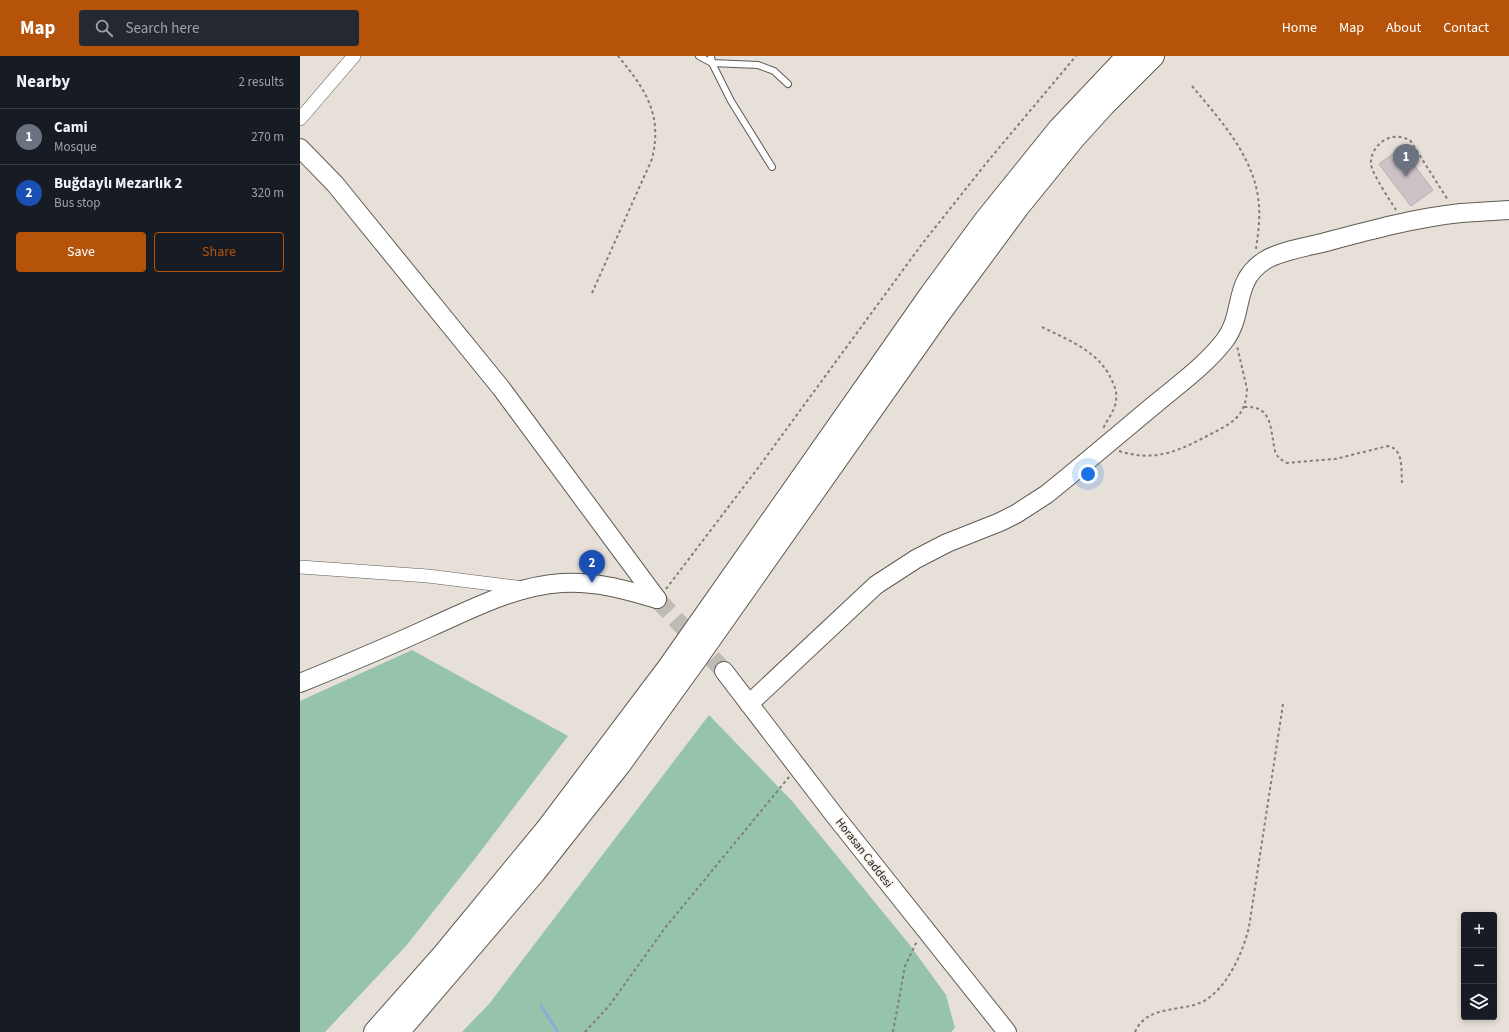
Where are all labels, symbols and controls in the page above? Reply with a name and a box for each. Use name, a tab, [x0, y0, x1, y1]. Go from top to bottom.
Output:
search box	[79, 10, 359, 46]
text: Map	[20, 15, 55, 42]
icon: search	[93, 17, 115, 39]
text: Search here	[125, 18, 199, 39]
text: Home	[1282, 18, 1317, 38]
text: Map	[1339, 18, 1364, 38]
text: About	[1386, 18, 1421, 38]
text: Contact	[1443, 18, 1489, 38]
text: Nearby	[16, 70, 70, 94]
text: 2 results	[239, 73, 284, 91]
text: Cami	[54, 117, 88, 138]
text: 1	[26, 128, 32, 146]
text: 270 m	[251, 128, 284, 146]
text: Mosque	[54, 138, 97, 156]
pin: 1	[1393, 144, 1419, 177]
text: Buğdaylı Mezarlık 2	[54, 173, 182, 194]
text: 2	[26, 184, 32, 202]
text: 320 m	[251, 184, 284, 202]
text: Bus stop	[54, 194, 100, 212]
button: Save	[16, 232, 146, 272]
button: Share	[154, 232, 284, 272]
your location	[1078, 464, 1098, 484]
pin: 2	[579, 550, 605, 583]
street label: Horasan Caddesi	[831, 814, 897, 892]
map controls	[1461, 912, 1497, 1020]
button: +	[1461, 912, 1497, 948]
button: −	[1461, 948, 1497, 984]
button: layers	[1461, 984, 1497, 1020]

